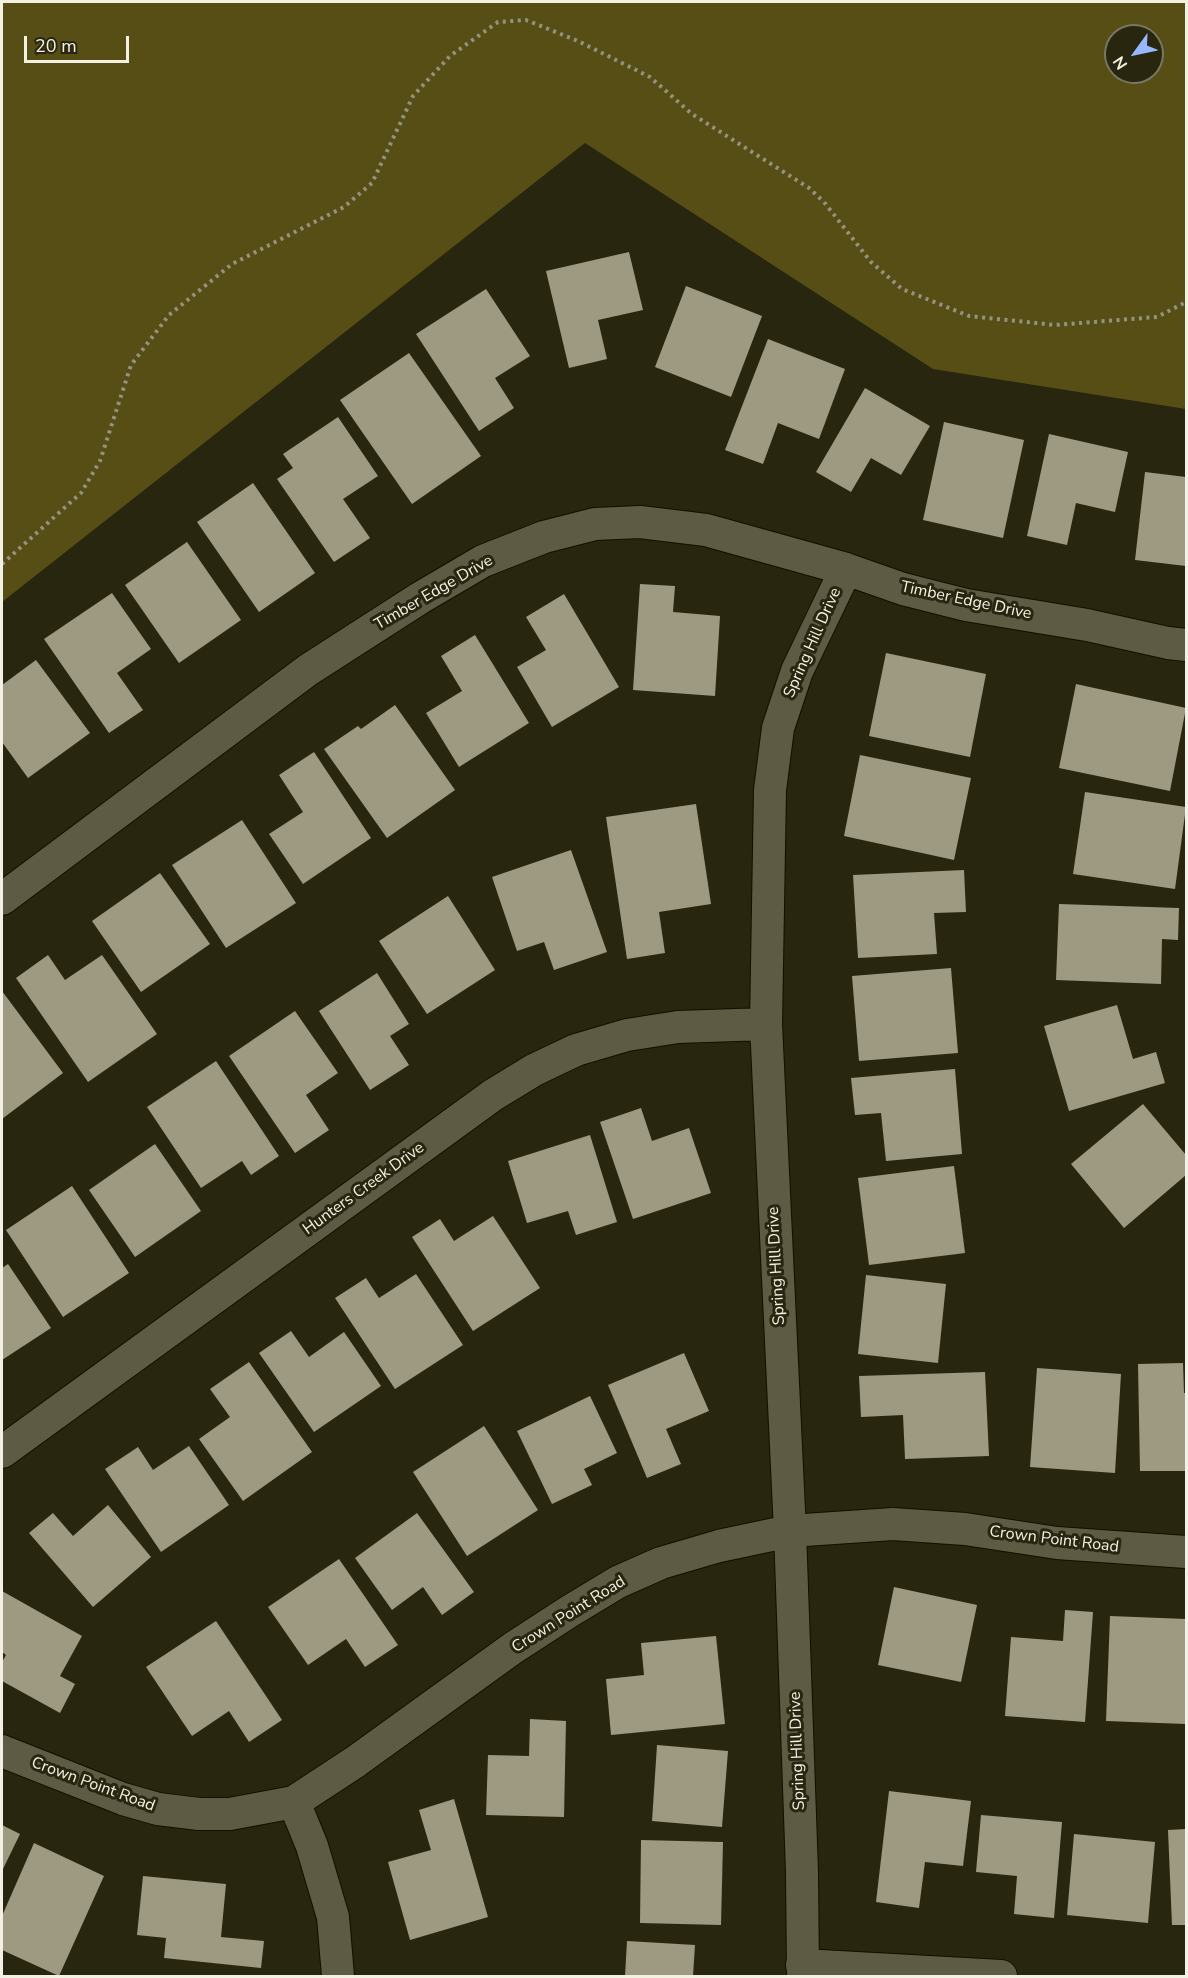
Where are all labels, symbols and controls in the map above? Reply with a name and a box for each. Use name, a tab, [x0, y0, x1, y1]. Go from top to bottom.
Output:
scale bar	[27, 24, 132, 62]
north arrow	[1104, 24, 1164, 84]
text: 20 m	[35, 34, 77, 58]
text: N	[1108, 52, 1133, 74]
street label: Timber Edge Drive	[371, 551, 497, 635]
street label: Timber Edge Drive	[899, 578, 1033, 624]
street label: Spring Hill Drive	[780, 585, 846, 701]
street label: Hunters Creek Drive	[300, 1139, 428, 1239]
street label: Spring Hill Drive	[764, 1206, 790, 1326]
street label: Crown Point Road	[988, 1523, 1120, 1557]
street label: Crown Point Road	[509, 1572, 629, 1658]
street label: Spring Hill Drive	[786, 1691, 810, 1811]
street label: Crown Point Road	[29, 1754, 157, 1816]

